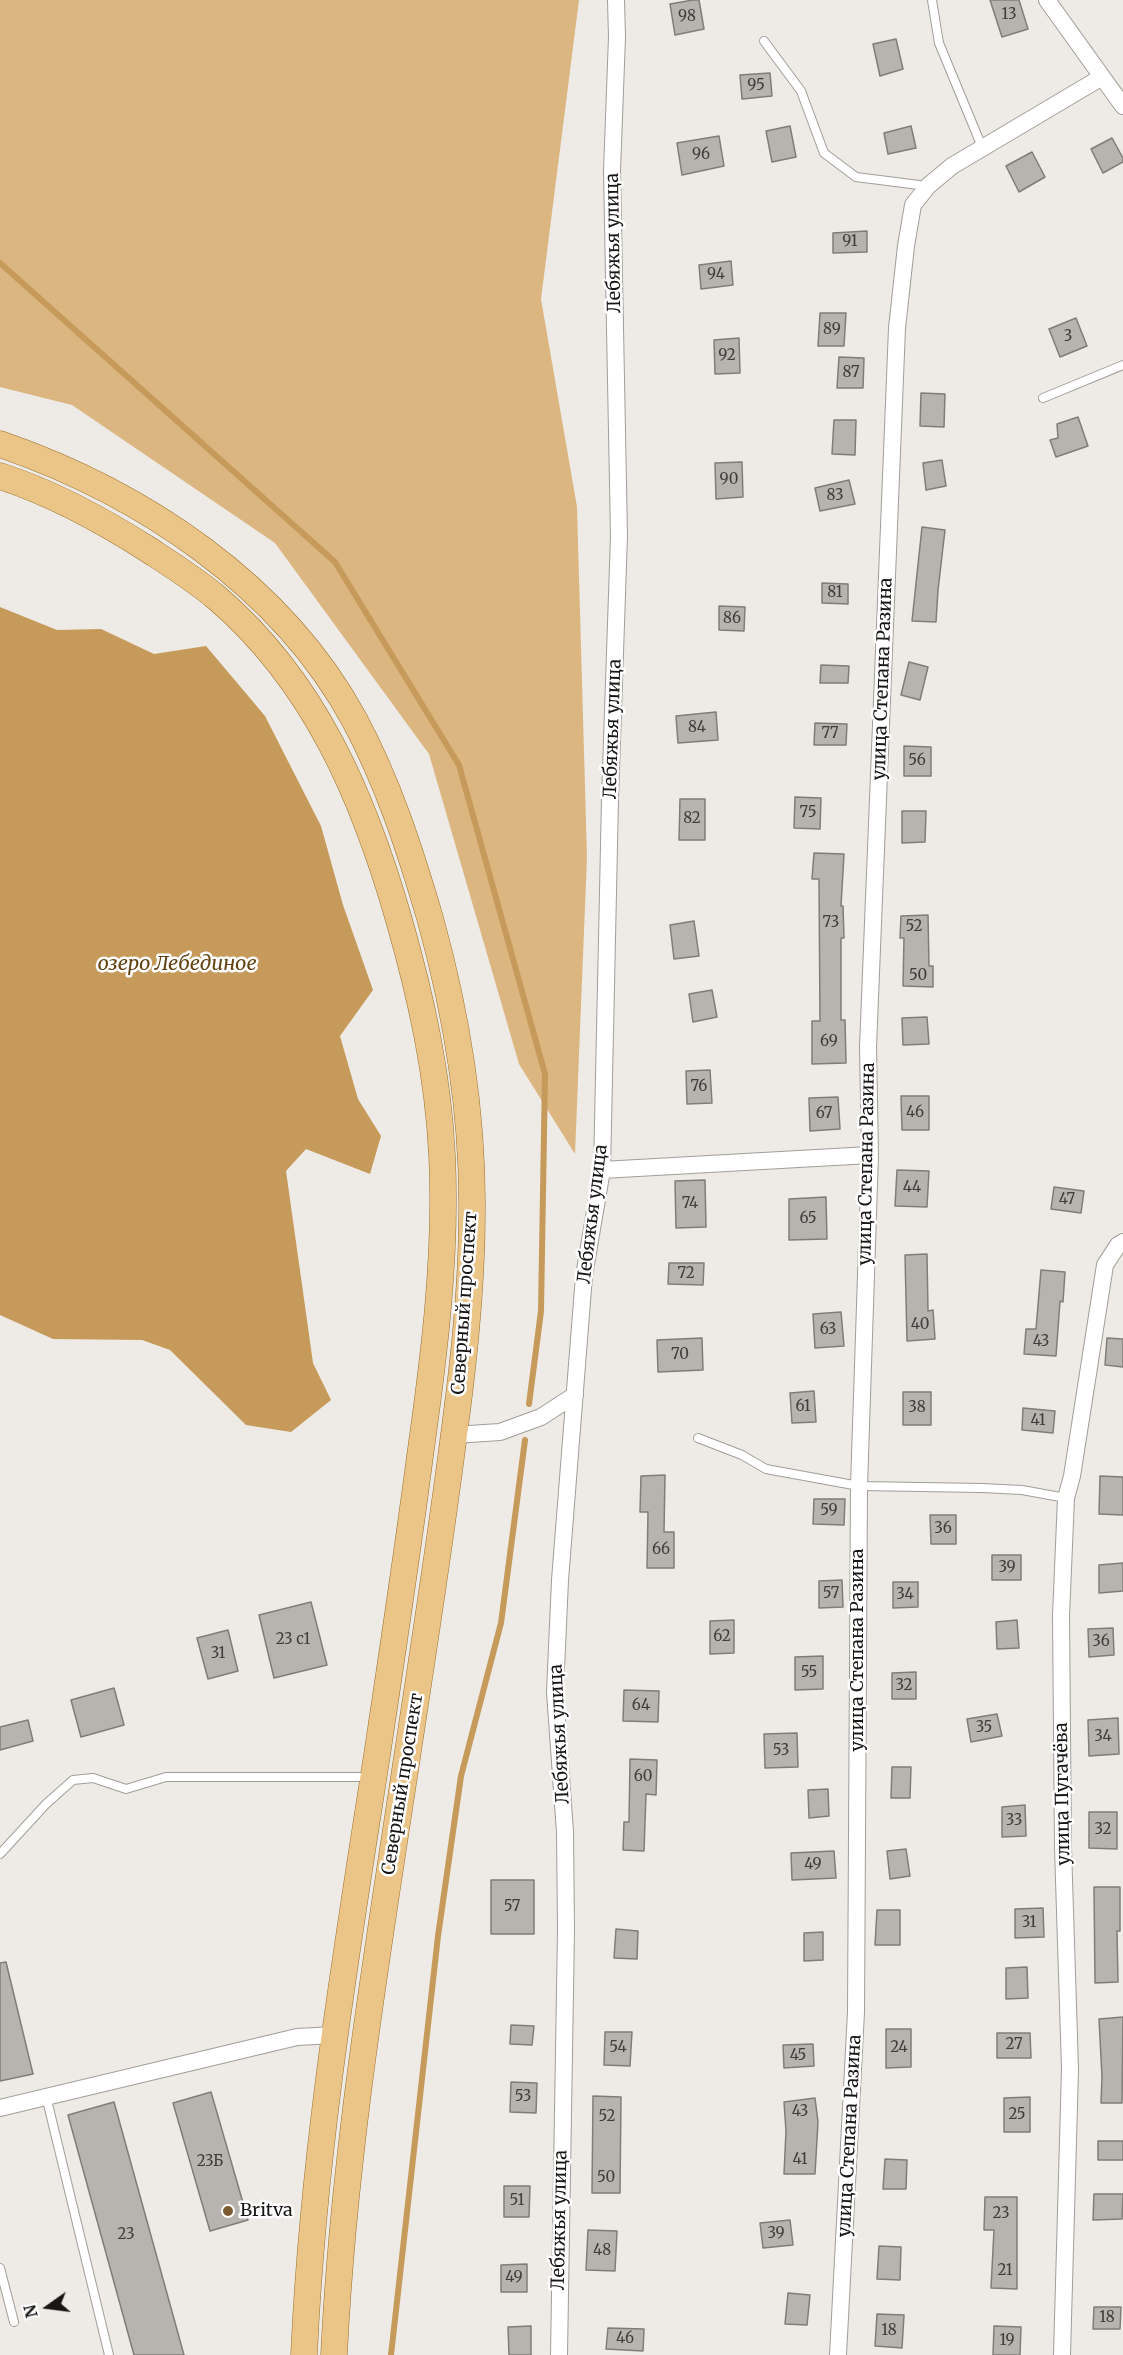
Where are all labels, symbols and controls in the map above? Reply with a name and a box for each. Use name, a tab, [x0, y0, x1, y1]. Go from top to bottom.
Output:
house number: 13	[1002, 6, 1016, 24]
house number: 98	[678, 8, 696, 26]
house number: 95	[747, 77, 765, 95]
house number: 96	[692, 146, 710, 164]
street label: Лебяжья улица	[602, 173, 626, 313]
house number: 91	[842, 233, 858, 251]
house number: 94	[707, 266, 725, 284]
house number: 89	[823, 321, 841, 339]
house number: 3	[1064, 328, 1072, 346]
house number: 92	[718, 347, 736, 365]
house number: 87	[842, 364, 860, 382]
house number: 90	[720, 471, 738, 489]
house number: 83	[827, 487, 843, 505]
street label: улица Степана Разина	[869, 577, 897, 781]
house number: 81	[827, 584, 843, 602]
house number: 86	[723, 610, 741, 628]
street label: Лебяжья улица	[600, 659, 626, 799]
house number: 84	[688, 719, 706, 737]
house number: 77	[821, 725, 839, 743]
house number: 56	[908, 752, 926, 770]
house number: 75	[800, 804, 816, 822]
house number: 82	[683, 810, 701, 828]
house number: 73	[823, 914, 839, 932]
house number: 52	[905, 918, 923, 936]
water label: озеро Лебединое	[97, 952, 257, 976]
house number: 50	[909, 967, 927, 985]
house number: 69	[820, 1033, 838, 1051]
street label: улица Степана Разина	[854, 1062, 880, 1266]
house number: 76	[691, 1078, 707, 1096]
house number: 46	[906, 1104, 924, 1122]
house number: 67	[816, 1105, 832, 1123]
street label: Лебяжья улица	[574, 1143, 612, 1285]
house number: 44	[903, 1179, 921, 1197]
house number: 47	[1059, 1191, 1075, 1209]
house number: 74	[682, 1195, 698, 1213]
house number: 65	[799, 1210, 817, 1228]
street label: Северный проспект	[448, 1211, 482, 1395]
house number: 72	[677, 1265, 695, 1283]
house number: 40	[911, 1316, 929, 1334]
house number: 63	[820, 1321, 836, 1339]
house number: 43	[1033, 1333, 1049, 1351]
house number: 70	[671, 1346, 689, 1364]
house number: 61	[796, 1398, 810, 1416]
house number: 38	[908, 1399, 926, 1417]
house number: 41	[1031, 1412, 1045, 1430]
house number: 59	[820, 1502, 838, 1520]
house number: 36	[934, 1520, 952, 1538]
house number: 66	[652, 1541, 670, 1559]
street label: улица Степана Разина	[847, 1549, 869, 1751]
house number: 39	[998, 1559, 1016, 1577]
house number: 57	[823, 1585, 839, 1603]
house number: 34	[896, 1586, 914, 1604]
house number: 62	[713, 1628, 731, 1646]
house number: 23 с1	[276, 1631, 310, 1649]
house number: 36	[1092, 1633, 1110, 1651]
house number: 31	[211, 1645, 225, 1663]
street label: Лебяжья улица	[546, 1663, 574, 1805]
house number: 55	[801, 1664, 817, 1682]
house number: 32	[895, 1677, 913, 1695]
street label: Северный проспект	[378, 1692, 428, 1876]
house number: 64	[632, 1697, 650, 1715]
house number: 35	[976, 1719, 992, 1737]
street label: улица Пугачёва	[1051, 1722, 1075, 1866]
house number: 34	[1094, 1728, 1112, 1746]
house number: 53	[773, 1742, 789, 1760]
house number: 60	[634, 1768, 652, 1786]
house number: 33	[1006, 1812, 1022, 1830]
house number: 32	[1094, 1821, 1112, 1839]
house number: 49	[804, 1856, 822, 1874]
house number: 57	[504, 1898, 520, 1916]
house number: 31	[1022, 1914, 1036, 1932]
street label: улица Степана Разина	[834, 2034, 866, 2238]
house number: 27	[1006, 2036, 1022, 2054]
house number: 54	[609, 2039, 627, 2057]
house number: 24	[890, 2039, 908, 2057]
house number: 45	[790, 2047, 806, 2065]
house number: 53	[515, 2088, 531, 2106]
house number: 43	[792, 2103, 808, 2121]
house number: 25	[1008, 2106, 1026, 2124]
house number: 52	[598, 2108, 616, 2126]
street label: Лебяжья улица	[548, 2150, 572, 2290]
house number: 41	[793, 2151, 807, 2169]
house number: 23Б	[197, 2153, 223, 2171]
house number: 50	[597, 2169, 615, 2187]
house number: 51	[510, 2192, 524, 2210]
place label: Britva	[240, 2200, 293, 2222]
marker: Britva	[221, 2204, 235, 2218]
house number: 23	[993, 2205, 1009, 2223]
house number: 39	[767, 2225, 785, 2243]
house number: 23	[118, 2226, 134, 2244]
house number: 48	[593, 2242, 611, 2260]
house number: 21	[997, 2262, 1013, 2280]
house number: 49	[505, 2269, 523, 2287]
north arrow	[18, 2277, 78, 2337]
text: N	[19, 2303, 42, 2320]
house number: 18	[1099, 2309, 1115, 2327]
house number: 18	[881, 2322, 897, 2340]
house number: 46	[616, 2330, 634, 2348]
house number: 19	[999, 2332, 1015, 2350]

